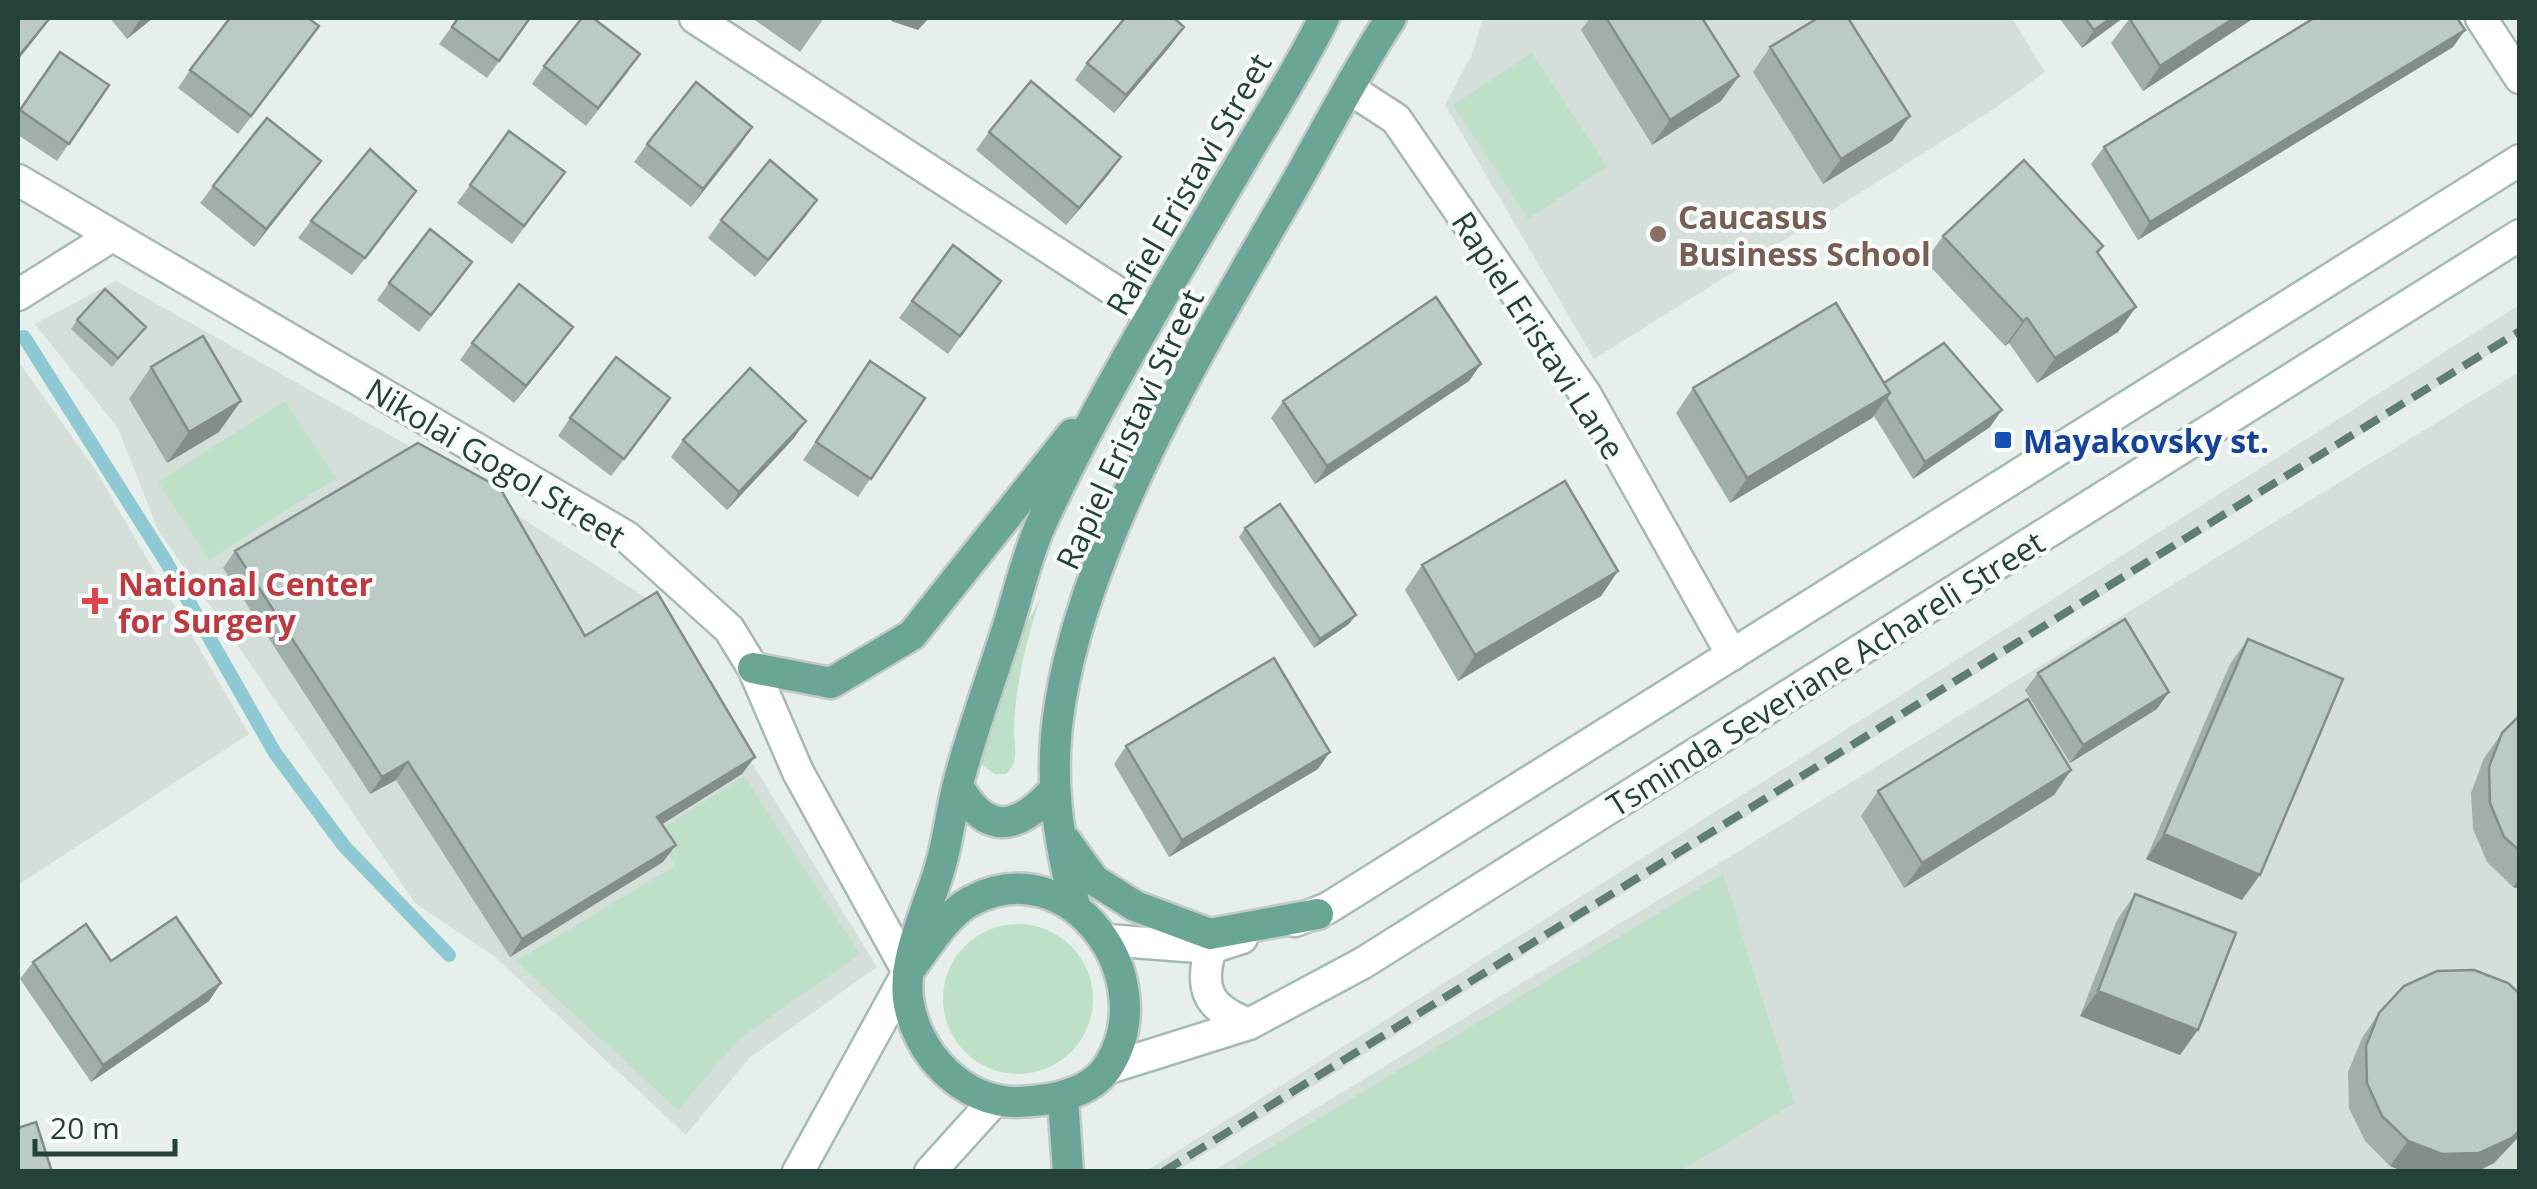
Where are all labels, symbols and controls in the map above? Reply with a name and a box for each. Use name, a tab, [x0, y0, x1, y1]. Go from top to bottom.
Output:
street label: Rafiel Eristavi Street	[1095, 45, 1281, 323]
place label: Caucasus Business School	[1678, 195, 1931, 275]
street label: Rapiel Eristavi Lane	[1443, 203, 1635, 467]
marker: Caucasus Business School	[1647, 223, 1669, 245]
street label: Rapiel Eristavi Street	[1045, 282, 1213, 576]
street label: Nikolai Gogol Street	[358, 368, 634, 556]
place label: Mayakovsky st.	[2023, 419, 2269, 462]
marker: Mayakovsky st.	[1992, 429, 2014, 451]
street label: Tsminda Severiane Achareli Street	[1598, 520, 2052, 826]
place label: National Center for Surgery	[118, 562, 373, 642]
marker: National Center for Surgery	[82, 588, 108, 614]
scale bar	[35, 1094, 175, 1156]
text: 20 m	[50, 1107, 120, 1148]

